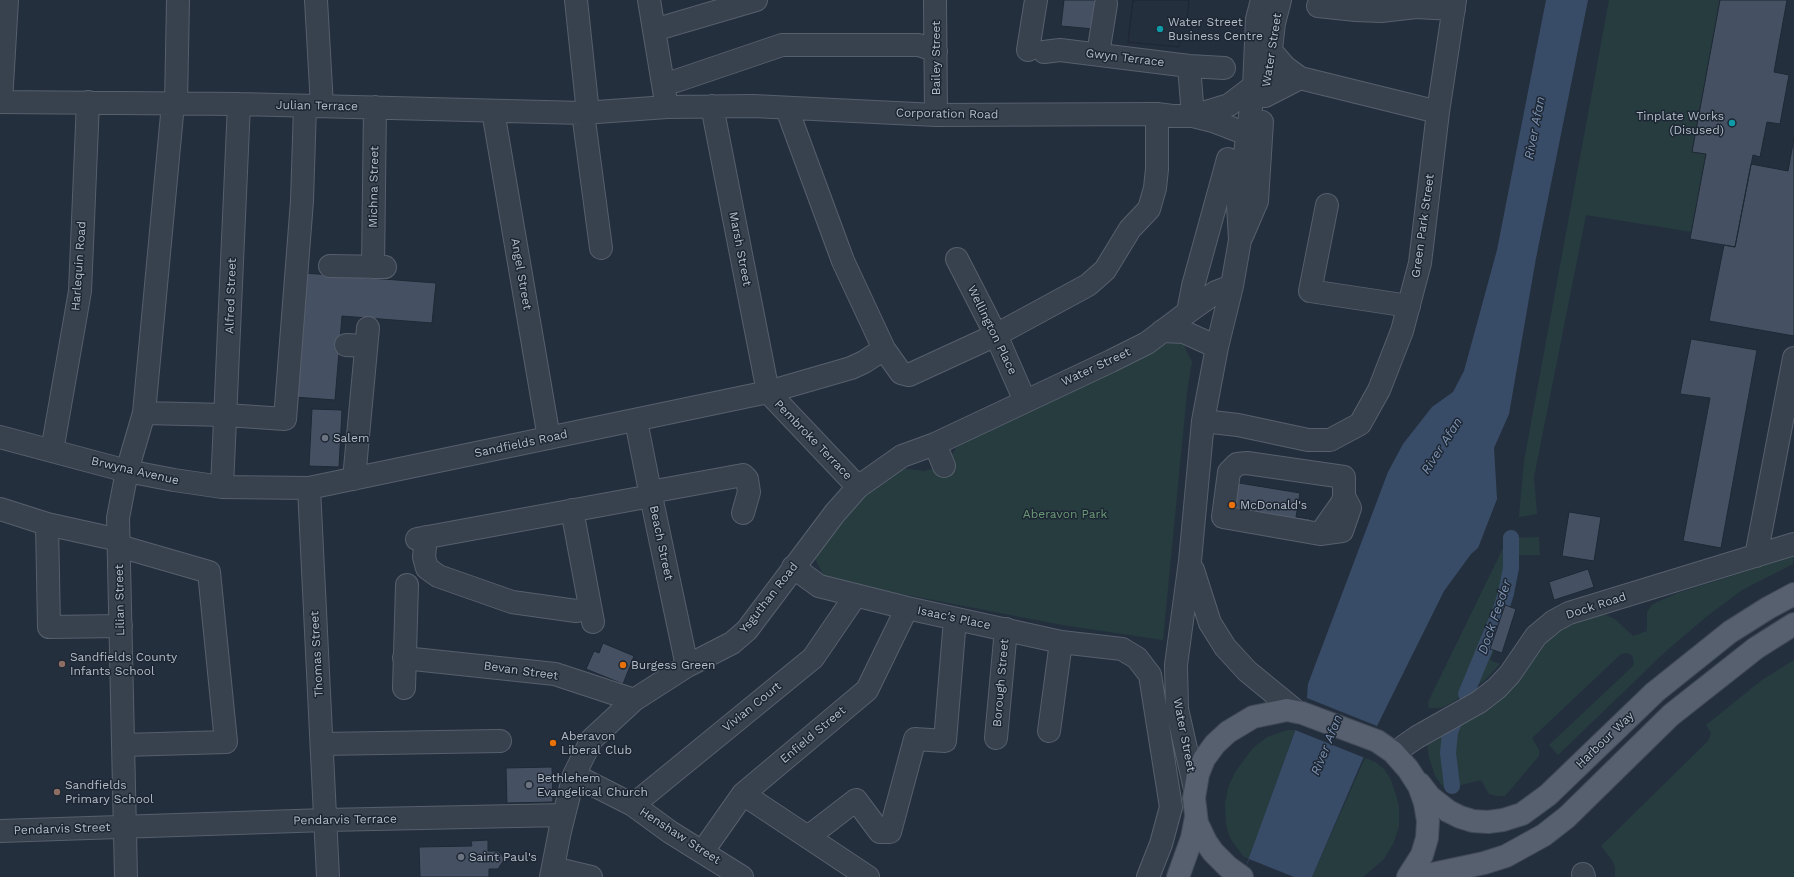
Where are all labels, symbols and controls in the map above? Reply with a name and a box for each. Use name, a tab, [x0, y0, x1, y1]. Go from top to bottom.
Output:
street label: Water Street	[1259, 12, 1285, 88]
place label: Water Street Business Centre	[1168, 15, 1263, 43]
street label: Bailey Street	[929, 21, 943, 95]
marker: Water Street Business Centre	[1155, 24, 1165, 34]
street label: Gwyn Terrace	[1085, 46, 1165, 70]
water label: River Afan	[1521, 95, 1549, 161]
street label: Julian Terrace	[276, 98, 358, 114]
street label: Corporation Road	[896, 106, 998, 122]
place label: Tinplate Works (Disused)	[1636, 109, 1724, 137]
marker: Tinplate Works (Disused)	[1727, 118, 1737, 128]
street label: Michna Street	[366, 146, 382, 228]
street label: Green Park Street	[1409, 173, 1437, 279]
street label: Marsh Street	[726, 211, 754, 287]
street label: Harlequin Road	[69, 221, 89, 311]
street label: Angel Street	[508, 237, 534, 311]
street label: Alfred Street	[222, 258, 240, 334]
street label: Wellington Place	[964, 283, 1020, 377]
street label: Water Street	[1059, 345, 1133, 389]
street label: Pembroke Terrace	[771, 397, 855, 483]
water label: River Afan	[1418, 415, 1466, 477]
street label: Sandfields Road	[473, 427, 569, 461]
place label: Salem	[333, 431, 369, 445]
marker: Salem	[320, 433, 330, 443]
street label: Brwyna Avenue	[90, 454, 180, 488]
place label: McDonald's	[1240, 498, 1307, 512]
marker: McDonald's	[1227, 500, 1237, 510]
street label: Beach Street	[646, 504, 676, 582]
park label: Aberavon Park	[1023, 507, 1107, 521]
street label: Ysguthan Road	[737, 560, 801, 636]
street label: Lilian Street	[112, 564, 128, 636]
water label: Dock Feeder	[1475, 578, 1515, 656]
street label: Dock Road	[1564, 589, 1628, 623]
street label: Isaac's Place	[916, 603, 992, 633]
street label: Thomas Street	[308, 610, 326, 698]
street label: Borough Street	[990, 638, 1012, 728]
place label: Sandfields County Infants School	[70, 650, 177, 678]
place label: Burgess Green	[631, 658, 716, 672]
marker: Sandfields County Infants School	[57, 659, 67, 669]
street label: Bevan Street	[483, 659, 559, 683]
marker: Burgess Green	[618, 660, 628, 670]
street label: Vivian Court	[720, 679, 784, 735]
street label: Water Street	[1170, 697, 1198, 773]
street label: Enfield Street	[777, 703, 849, 767]
street label: Harbour Way	[1573, 709, 1637, 771]
water label: River Afan	[1308, 712, 1346, 778]
place label: Aberavon Liberal Club	[561, 729, 632, 757]
marker: Aberavon Liberal Club	[548, 738, 558, 748]
place label: Bethlehem Evangelical Church	[537, 771, 648, 799]
place label: Sandfields Primary School	[65, 778, 154, 806]
marker: Bethlehem Evangelical Church	[524, 780, 534, 790]
marker: Sandfields Primary School	[52, 787, 62, 797]
street label: Henshaw Street	[637, 804, 723, 868]
street label: Pendarvis Terrace	[293, 812, 397, 828]
street label: Pendarvis Street	[13, 820, 111, 838]
place label: Saint Paul's	[469, 850, 537, 864]
marker: Saint Paul's	[456, 852, 466, 862]

